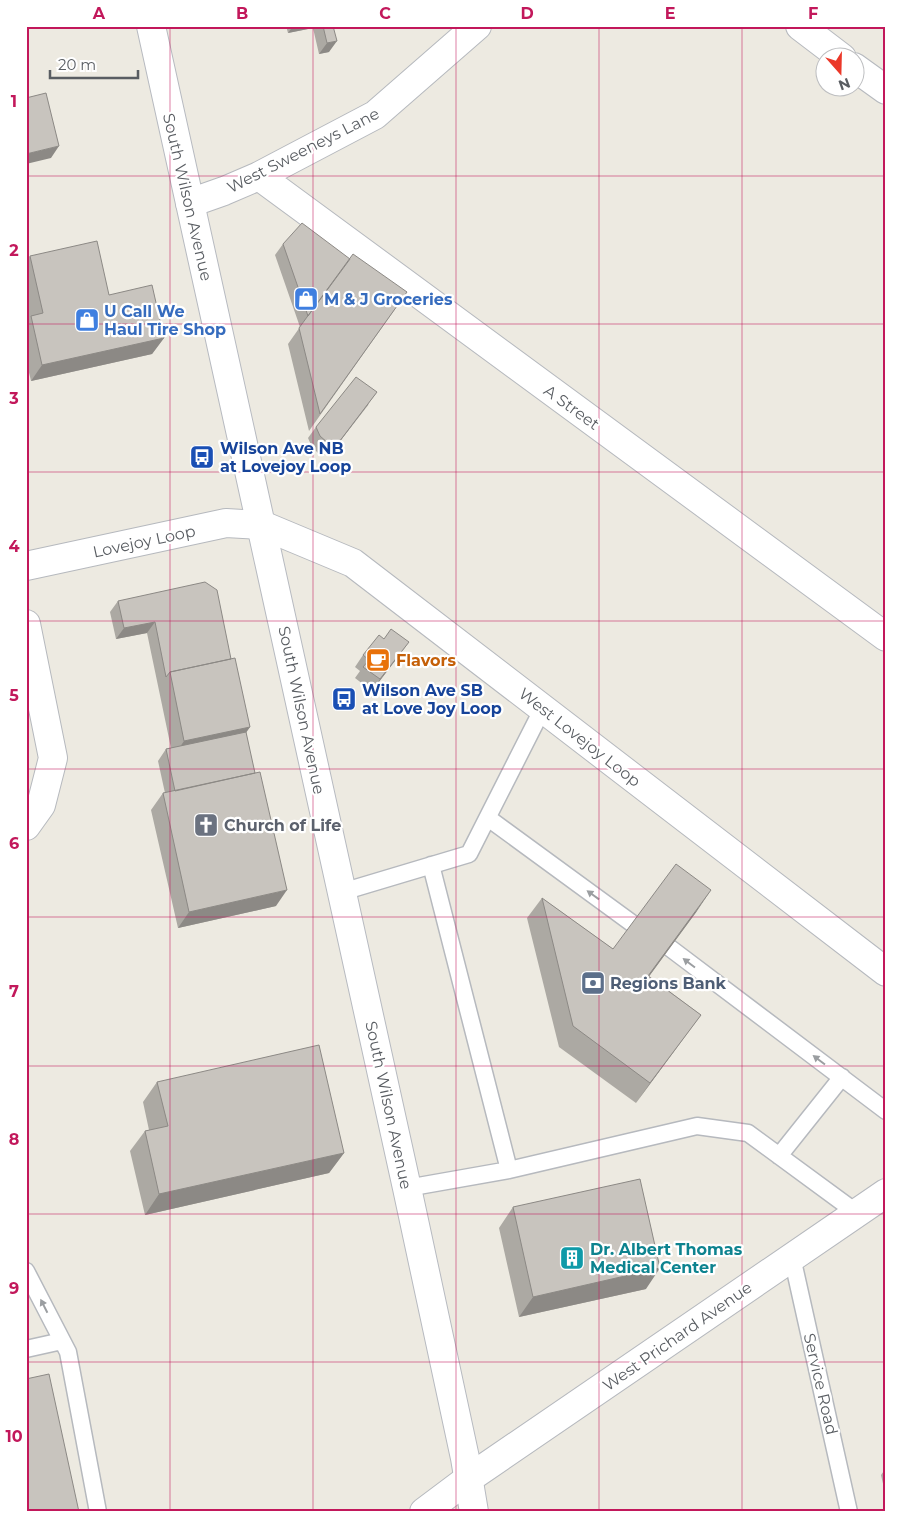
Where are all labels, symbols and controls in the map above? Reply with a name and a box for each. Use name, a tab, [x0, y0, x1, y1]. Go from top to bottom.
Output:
text: A	[92, 4, 106, 23]
text: B	[236, 4, 248, 23]
text: C	[379, 4, 391, 23]
text: D	[520, 4, 534, 23]
text: E	[665, 4, 675, 23]
text: F	[808, 4, 818, 23]
scale bar	[50, 48, 138, 80]
north arrow	[814, 48, 864, 98]
text: 20 m	[58, 55, 96, 74]
text: N	[836, 74, 853, 95]
text: 1	[11, 92, 17, 111]
street label: West Sweeneys Lane	[224, 104, 382, 197]
street label: South Wilson Avenue	[159, 111, 216, 283]
text: 2	[9, 241, 19, 260]
shop icon: M & J Groceries	[293, 286, 319, 312]
place label: M & J Groceries	[324, 290, 453, 309]
place label: U Call We Haul Tire Shop	[104, 302, 226, 339]
shop icon: U Call We Haul Tire Shop	[74, 307, 100, 333]
street label: A Street	[540, 381, 604, 434]
text: 3	[8, 389, 19, 408]
place label: Wilson Ave NB at Lovejoy Loop	[220, 439, 351, 476]
bus stop icon: Wilson Ave NB at Lovejoy Loop	[189, 444, 215, 470]
street label: Lovejoy Loop	[91, 521, 197, 562]
text: 4	[8, 537, 20, 556]
street label: South Wilson Avenue	[274, 624, 329, 796]
cafe icon: Flavors	[365, 647, 391, 673]
place label: Flavors	[396, 651, 456, 670]
place label: Wilson Ave SB at Love Joy Loop	[362, 681, 502, 718]
street label: West Lovejoy Loop	[515, 684, 645, 791]
text: 5	[9, 686, 19, 705]
bus stop icon: Wilson Ave SB at Love Joy Loop	[331, 686, 357, 712]
church icon: Church of Life	[193, 812, 219, 838]
place label: Church of Life	[224, 816, 341, 835]
text: 6	[9, 834, 19, 853]
one-way arrow	[586, 890, 600, 900]
one-way arrow	[683, 957, 696, 968]
bank icon: Regions Bank	[580, 970, 606, 996]
place label: Regions Bank	[610, 974, 727, 993]
text: 7	[9, 982, 19, 1001]
street label: South Wilson Avenue	[361, 1019, 416, 1191]
one-way arrow	[812, 1055, 826, 1065]
text: 8	[9, 1130, 19, 1149]
place label: Dr. Albert Thomas Medical Center	[590, 1240, 743, 1277]
building icon: Dr. Albert Thomas Medical Center	[559, 1245, 585, 1271]
street label: West Prichard Avenue	[599, 1278, 755, 1395]
text: 9	[9, 1279, 19, 1298]
one-way arrow	[40, 1299, 48, 1313]
street label: Service Road	[800, 1331, 841, 1437]
text: 10	[5, 1427, 23, 1446]

